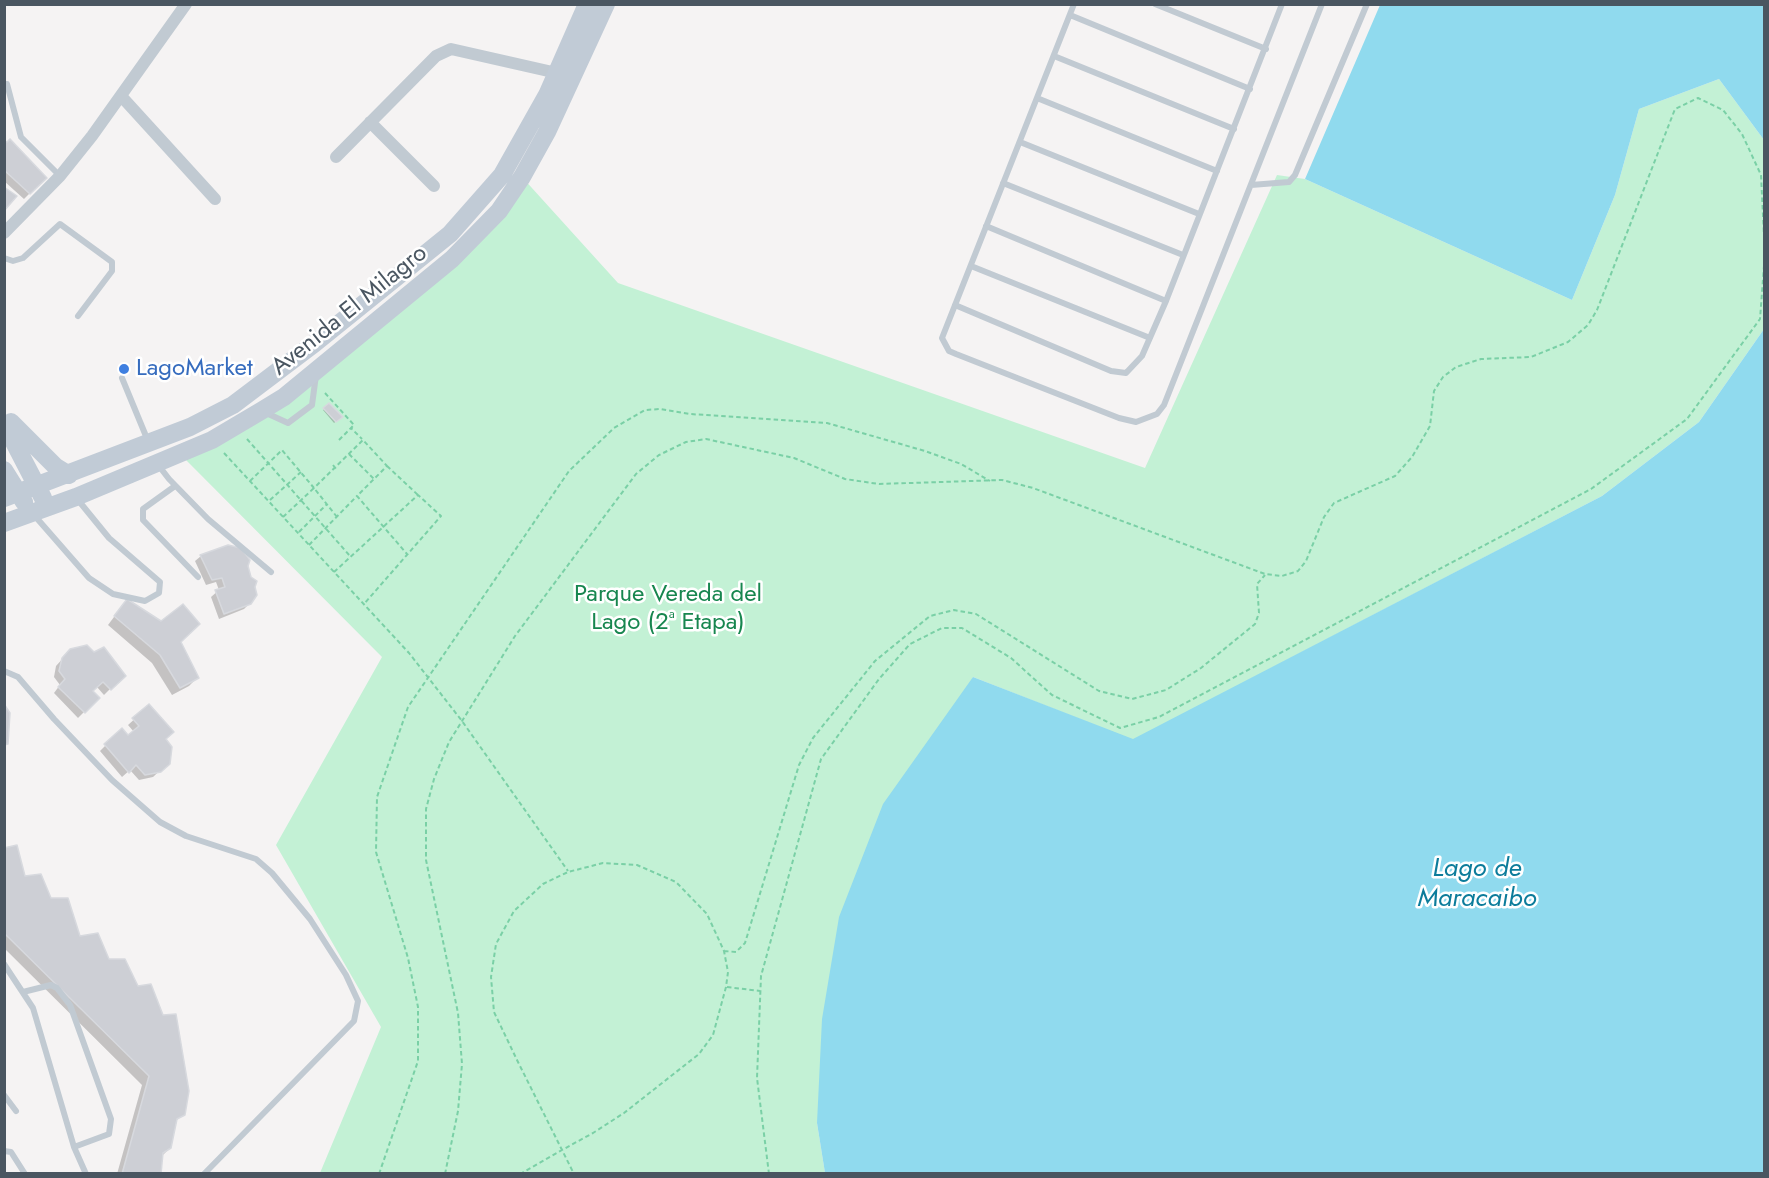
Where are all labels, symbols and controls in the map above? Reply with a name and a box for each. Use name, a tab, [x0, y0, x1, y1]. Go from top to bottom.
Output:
street label: Avenida El Milagro	[266, 239, 434, 383]
place label: LagoMarket	[136, 355, 253, 383]
marker: LagoMarket	[117, 362, 131, 376]
park label: Parque Vereda del Lago (2ª Etapa)	[574, 581, 762, 637]
water label: Lago de Maracaibo	[1417, 854, 1537, 916]

